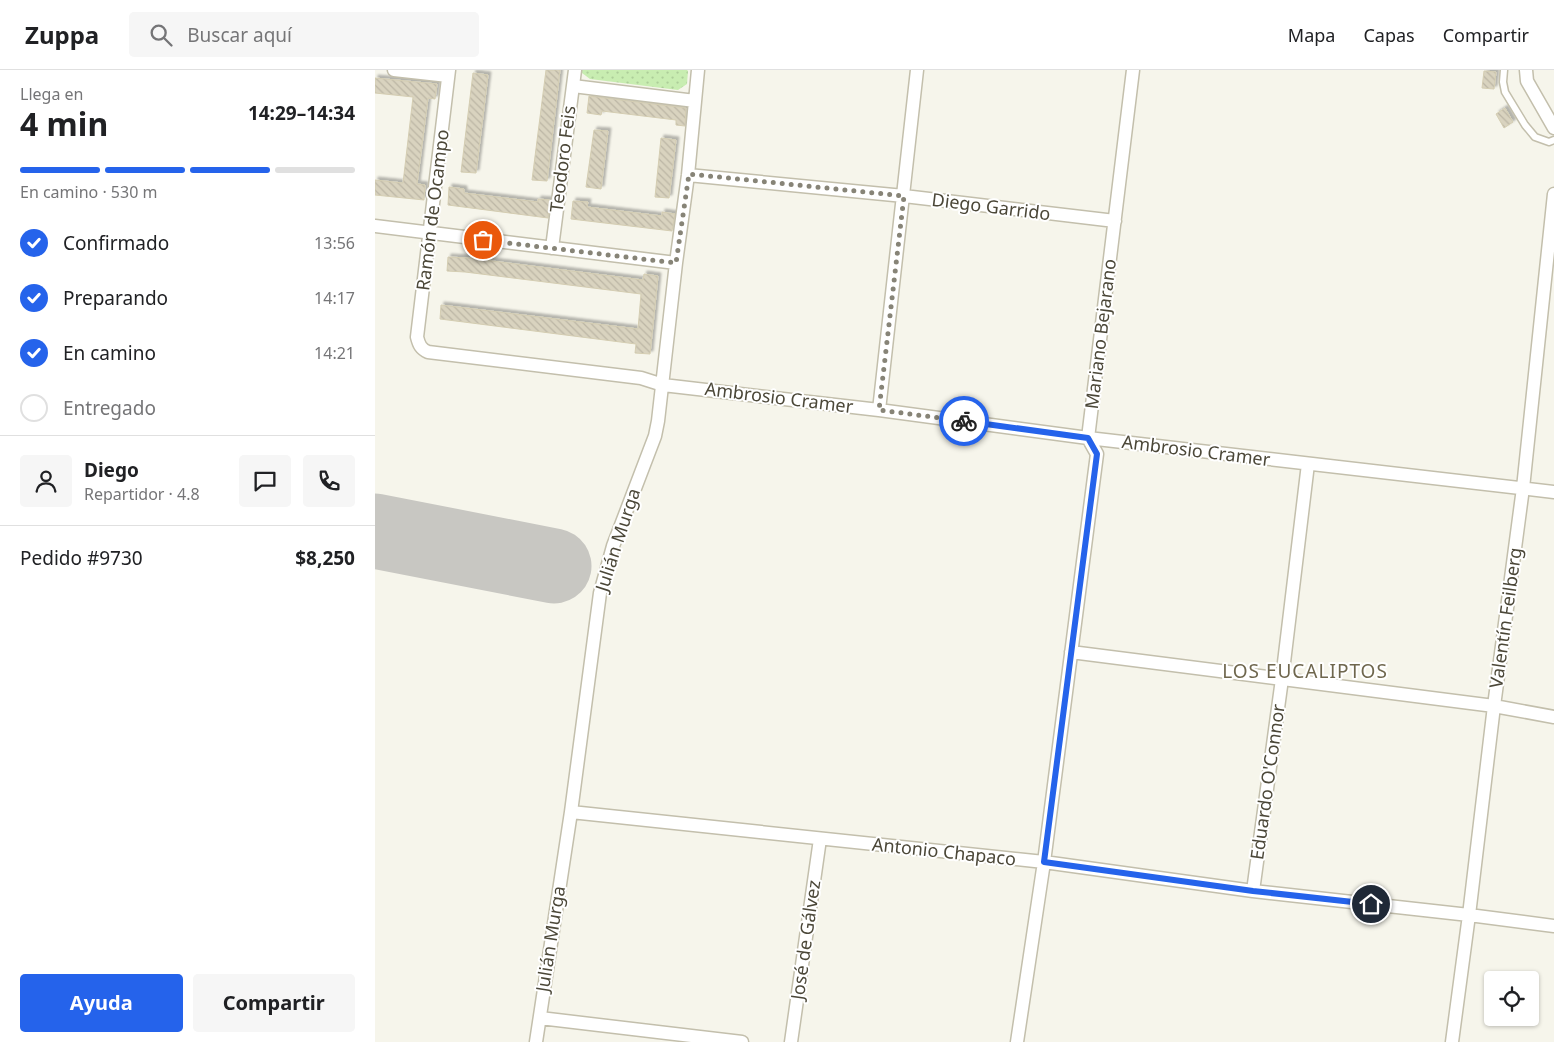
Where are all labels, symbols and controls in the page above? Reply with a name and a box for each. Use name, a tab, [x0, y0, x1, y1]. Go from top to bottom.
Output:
search box	[129, 12, 479, 57]
text: Zuppa	[25, 18, 99, 51]
icon: search	[147, 21, 175, 49]
text: Buscar aquí	[187, 22, 292, 48]
text: Mapa	[1288, 23, 1335, 47]
text: Capas	[1363, 23, 1415, 47]
text: Compartir	[1443, 23, 1529, 47]
text: Llega en	[20, 83, 83, 105]
text: 14:29–14:34	[248, 100, 355, 126]
text: 4 min	[20, 102, 108, 145]
street label: Teodoro Feis	[544, 104, 580, 214]
street label: Ramón de Ocampo	[410, 128, 454, 292]
text: En camino · 530 m	[20, 181, 157, 203]
street label: Diego Garrido	[930, 187, 1052, 225]
pin	[462, 219, 504, 261]
icon: bag	[469, 226, 497, 254]
icon: check	[20, 229, 48, 257]
text: Confirmado	[63, 230, 169, 256]
text: 13:56	[314, 232, 355, 254]
street label: Mariano Bejarano	[1079, 257, 1121, 410]
icon: check	[20, 284, 48, 312]
text: Preparando	[63, 285, 168, 311]
text: 14:17	[314, 287, 355, 309]
icon: check	[20, 339, 48, 367]
text: En camino	[63, 340, 156, 366]
text: 14:21	[314, 342, 355, 364]
street label: Ambrosio Cramer	[704, 376, 855, 418]
text: Entregado	[63, 395, 156, 421]
courier	[939, 396, 989, 446]
icon: bike	[950, 407, 978, 435]
street label: Ambrosio Cramer	[1121, 429, 1272, 471]
button: person	[20, 455, 72, 507]
button: chat	[239, 455, 291, 507]
button: phone	[303, 455, 355, 507]
text: Diego	[84, 457, 139, 483]
text: Repartidor · 4.8	[84, 483, 200, 505]
street label: Julián Murga	[588, 485, 645, 596]
text: Pedido #9730	[20, 545, 143, 571]
text: $8,250	[295, 545, 355, 571]
street label: Valentín Feilberg	[1483, 546, 1527, 690]
district label: LOS EUCALIPTOS	[1222, 658, 1388, 684]
street label: Eduardo O'Connor	[1244, 702, 1290, 861]
street label: Antonio Chapaco	[871, 832, 1017, 871]
street label: José de Gálvez	[784, 878, 825, 1003]
pin	[1350, 883, 1392, 925]
street label: Julián Murga	[529, 884, 570, 996]
icon: home	[1357, 890, 1385, 918]
map controls	[1484, 971, 1539, 1026]
button: locate	[1484, 971, 1539, 1026]
button: Ayuda	[20, 974, 183, 1032]
button: Compartir	[193, 974, 355, 1032]

